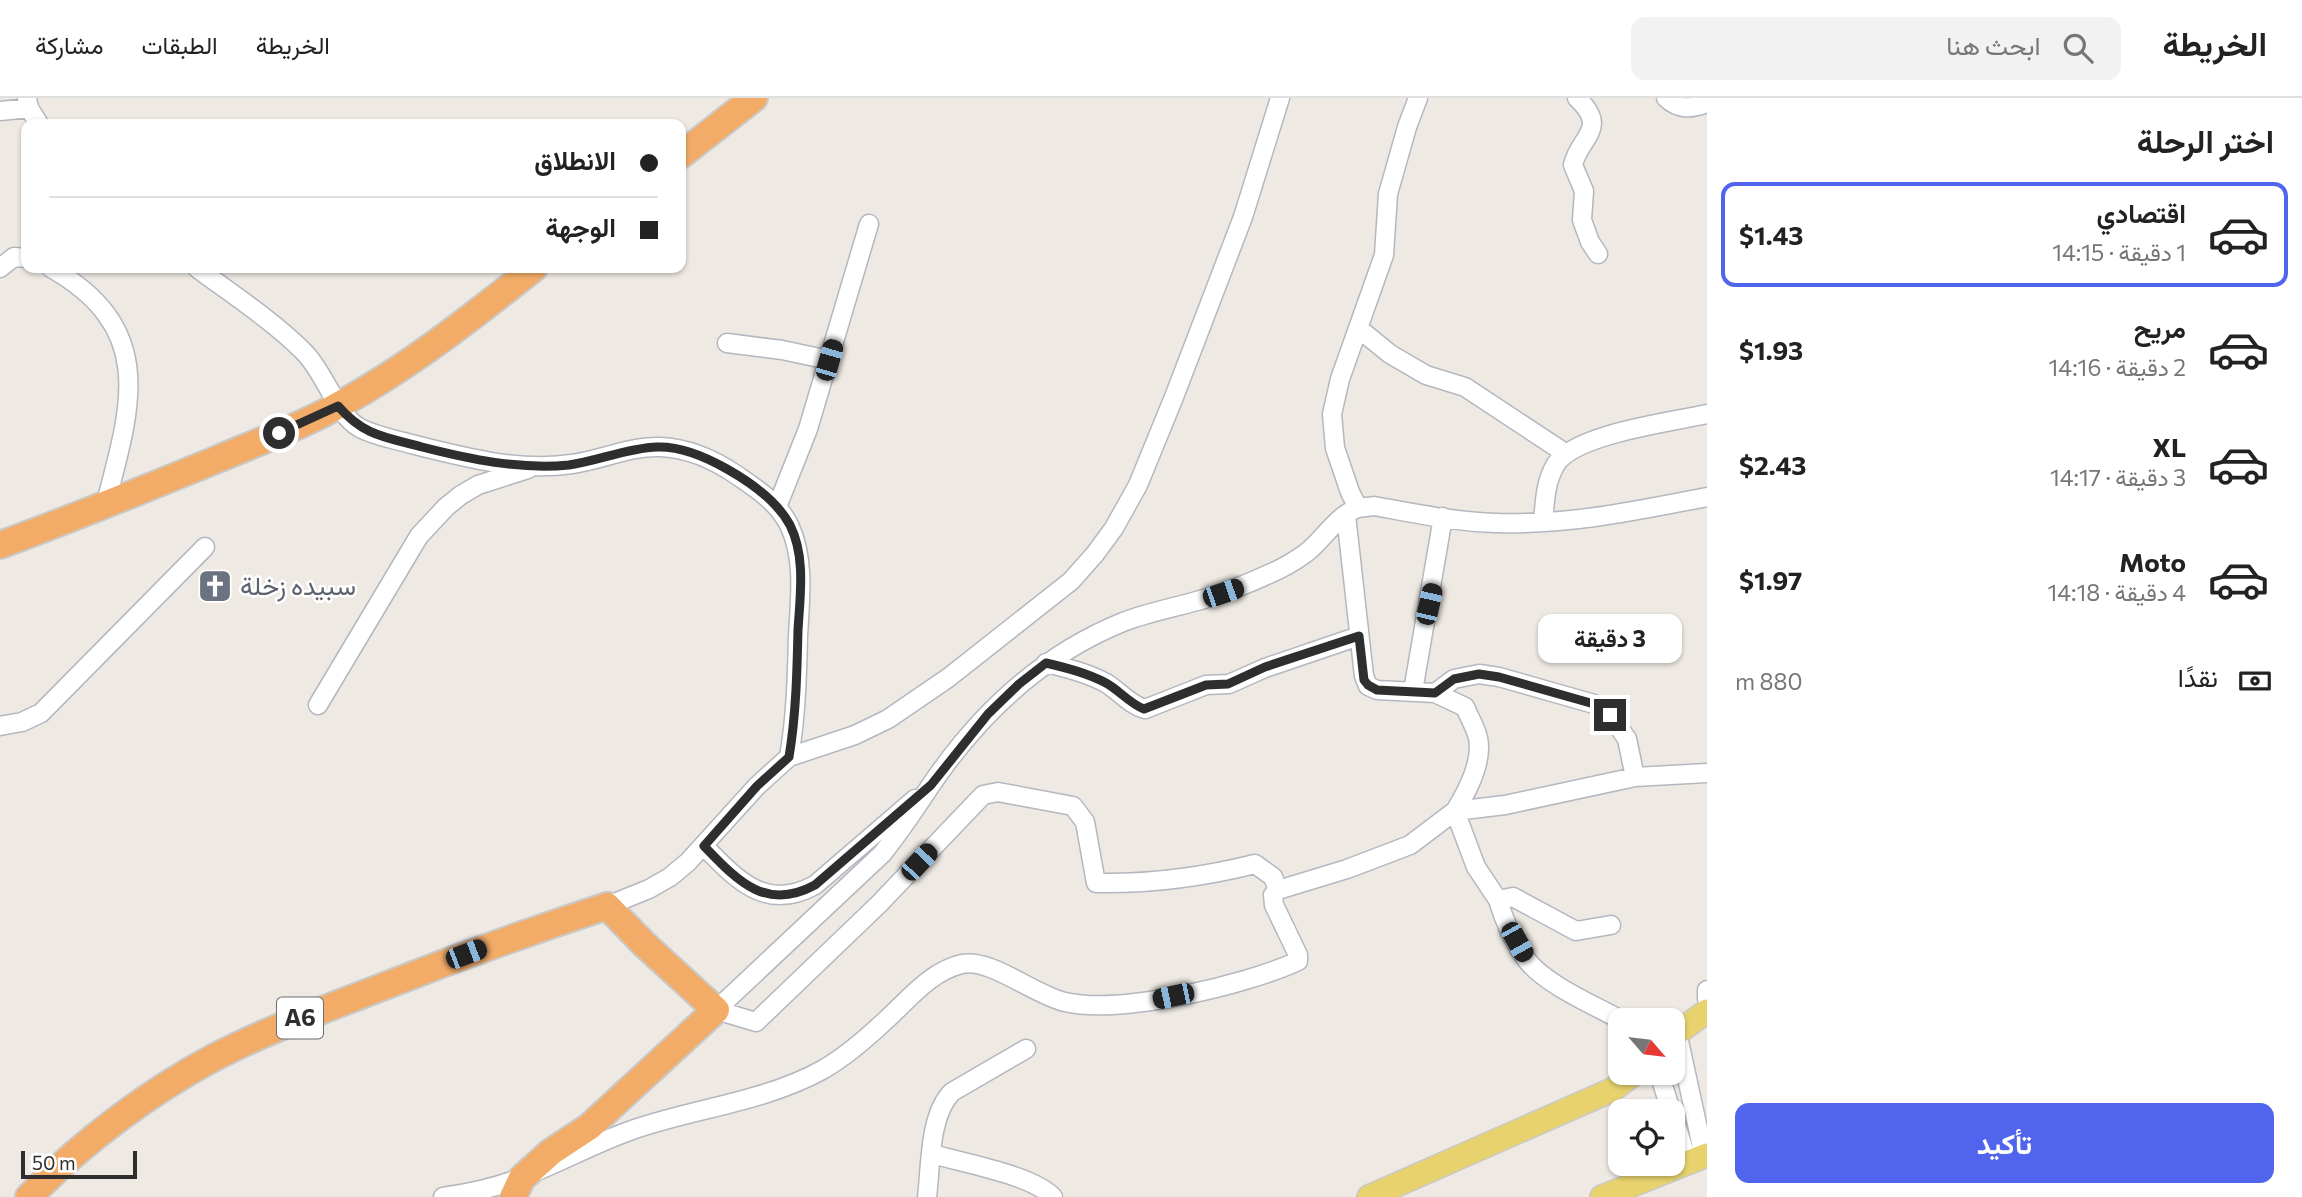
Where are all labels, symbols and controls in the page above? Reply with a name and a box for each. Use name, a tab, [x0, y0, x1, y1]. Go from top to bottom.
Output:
search box	[1631, 17, 2121, 80]
text: الخريطة	[2163, 22, 2267, 63]
text: ابحث هنا	[1946, 29, 2041, 60]
icon: search	[2059, 29, 2097, 67]
text: مشاركة	[35, 30, 103, 59]
text: الطبقات	[141, 30, 218, 59]
text: الخريطة	[256, 30, 330, 59]
text: اختر الرحلة	[2137, 120, 2274, 160]
text: الانطلاق	[534, 144, 616, 175]
text: اقتصادي	[2097, 197, 2186, 228]
icon: car	[2207, 203, 2270, 266]
text: الوجهة	[545, 211, 616, 242]
text: $1.43	[1739, 219, 1803, 250]
text: 1 دقيقة · 14:15	[2052, 238, 2186, 266]
text: مريح	[2134, 312, 2186, 343]
icon: car	[2207, 318, 2270, 381]
text: $1.93	[1739, 334, 1803, 365]
car	[814, 337, 845, 383]
text: 2 دقيقة · 14:16	[2049, 353, 2186, 381]
route start	[263, 417, 295, 449]
text: XL	[2152, 431, 2186, 462]
icon: car	[2207, 433, 2270, 496]
text: $2.43	[1739, 449, 1807, 480]
text: 3 دقيقة · 14:17	[2050, 463, 2186, 491]
text: Moto	[2119, 546, 2186, 577]
icon: car	[2207, 548, 2270, 611]
text: $1.97	[1739, 564, 1802, 595]
church icon: سبيده زخلة	[196, 567, 234, 605]
place label: سبيده زخلة	[240, 569, 356, 602]
car	[1200, 576, 1247, 610]
text: 4 دقيقة · 14:18	[2047, 578, 2186, 606]
car	[1415, 581, 1444, 627]
callout: 3 دقيقة	[1538, 614, 1682, 662]
text: 3 دقيقة	[1574, 624, 1646, 652]
text: نقدًا	[2178, 661, 2218, 692]
icon: cash	[2236, 662, 2274, 700]
text: 880 m	[1735, 667, 1802, 695]
route end	[1594, 699, 1626, 731]
car	[897, 839, 942, 885]
car	[1498, 919, 1537, 965]
car	[443, 937, 490, 971]
car	[1151, 981, 1196, 1011]
road number: A6	[277, 998, 323, 1038]
north arrow	[1608, 1008, 1685, 1085]
map controls	[1608, 1008, 1685, 1176]
button: locate	[1608, 1099, 1685, 1176]
button: تأكيد	[1735, 1103, 2274, 1183]
scale bar	[21, 1148, 136, 1180]
text: 50 m	[32, 1151, 76, 1174]

